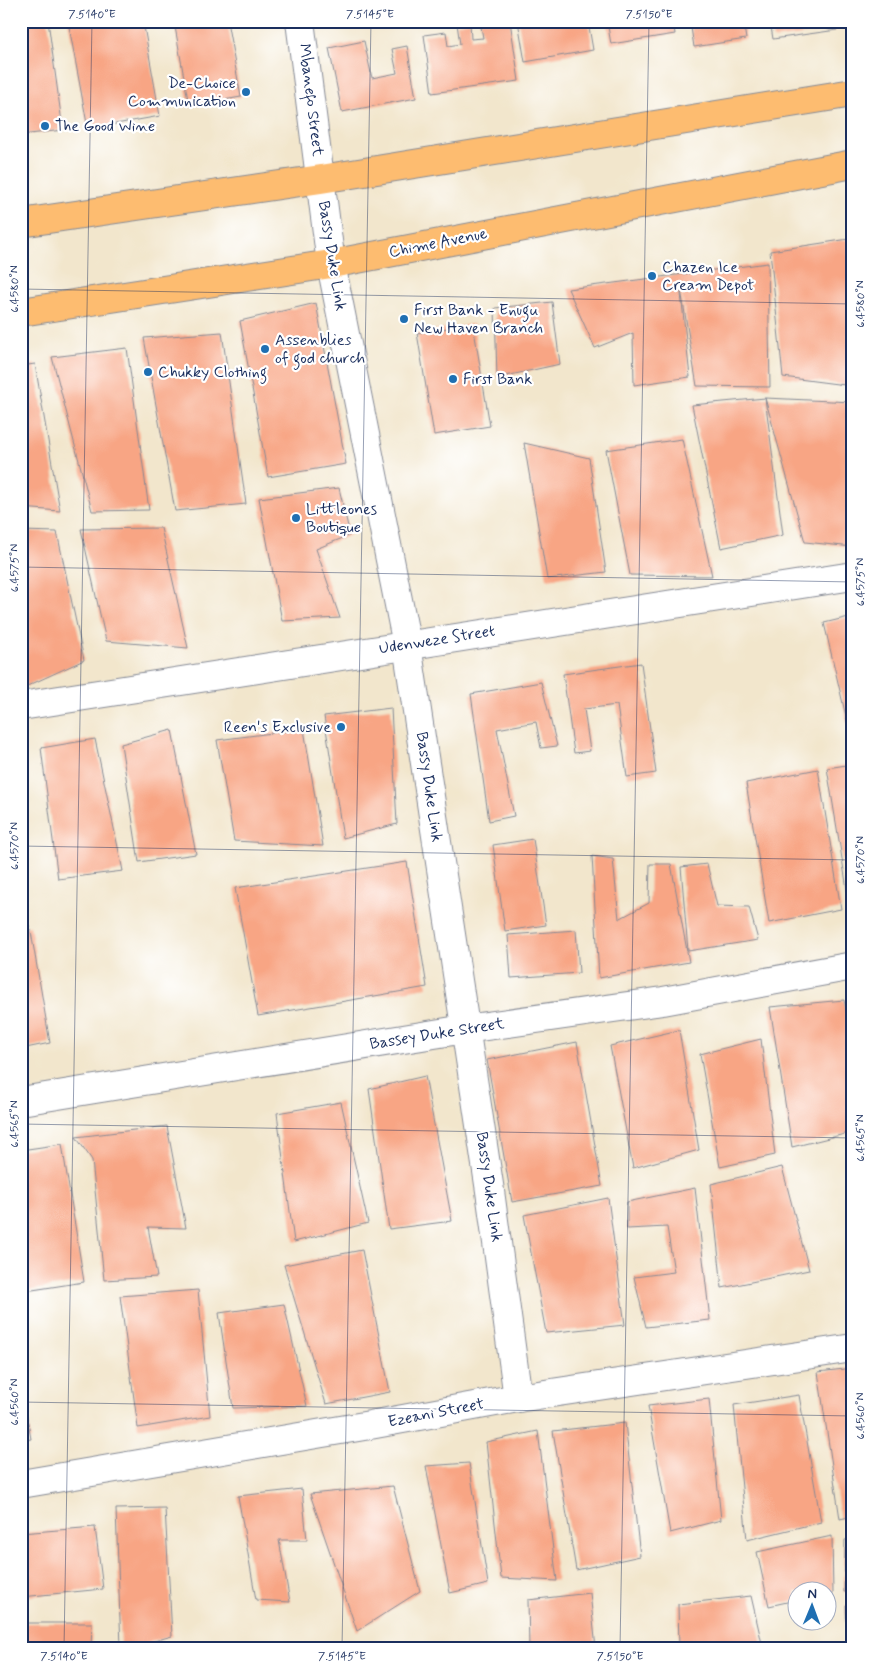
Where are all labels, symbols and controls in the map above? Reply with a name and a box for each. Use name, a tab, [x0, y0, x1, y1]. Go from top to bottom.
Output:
text: 7.5140°E	[68, 7, 116, 23]
text: 7.5145°E	[346, 7, 394, 23]
text: 7.5150°E	[626, 7, 672, 23]
street label: Mbanefo Street	[292, 42, 328, 158]
place label: De-Choice Communication	[128, 73, 236, 112]
marker: De-Choice Communication	[240, 86, 252, 98]
place label: The Good Wine	[55, 116, 155, 137]
marker: The Good Wine	[39, 120, 51, 132]
street label: Bassy Duke Link	[313, 199, 351, 313]
street label: Chime Avenue	[387, 223, 489, 263]
place label: Chazen Ice Cream Depot	[662, 257, 755, 296]
text: 6.4580°N	[7, 265, 23, 313]
marker: Chazen Ice Cream Depot	[646, 270, 658, 282]
text: 6.4580°N	[853, 280, 869, 328]
place label: First Bank - Enugu New Haven Branch	[414, 300, 543, 339]
marker: First Bank - Enugu New Haven Branch	[398, 313, 410, 325]
place label: Assenblies of god church	[275, 330, 365, 370]
marker: Assenblies of god church	[259, 343, 271, 355]
place label: Chukky Clothing	[158, 362, 267, 384]
marker: Chukky Clothing	[142, 366, 154, 378]
place label: First Bank	[463, 369, 532, 390]
marker: First Bank	[447, 373, 459, 385]
place label: Littleones Boutique	[306, 499, 377, 538]
marker: Littleones Boutique	[290, 512, 302, 524]
text: 6.4575°N	[7, 544, 23, 592]
text: 6.4575°N	[853, 558, 869, 606]
street label: Udenweze Street	[377, 620, 497, 660]
place label: Reen's Exclusive	[224, 717, 331, 738]
marker: Reen's Exclusive	[335, 721, 347, 733]
street label: Bassy Duke Link	[411, 730, 447, 844]
text: 6.4570°N	[7, 822, 23, 870]
text: 6.4570°N	[853, 836, 869, 884]
street label: Bassey Duke Street	[368, 1013, 506, 1055]
text: 6.4565°N	[7, 1100, 23, 1148]
text: 6.4565°N	[853, 1114, 869, 1162]
street label: Bassy Duke Link	[471, 1130, 507, 1244]
text: 6.4560°N	[7, 1379, 23, 1425]
street label: Ezeani Street	[386, 1393, 486, 1433]
text: 6.4560°N	[853, 1393, 869, 1439]
north arrow	[786, 1582, 836, 1632]
text: N	[807, 1585, 817, 1603]
text: 7.5140°E	[40, 1649, 88, 1665]
text: 7.5145°E	[318, 1649, 366, 1665]
text: 7.5150°E	[597, 1649, 643, 1665]

